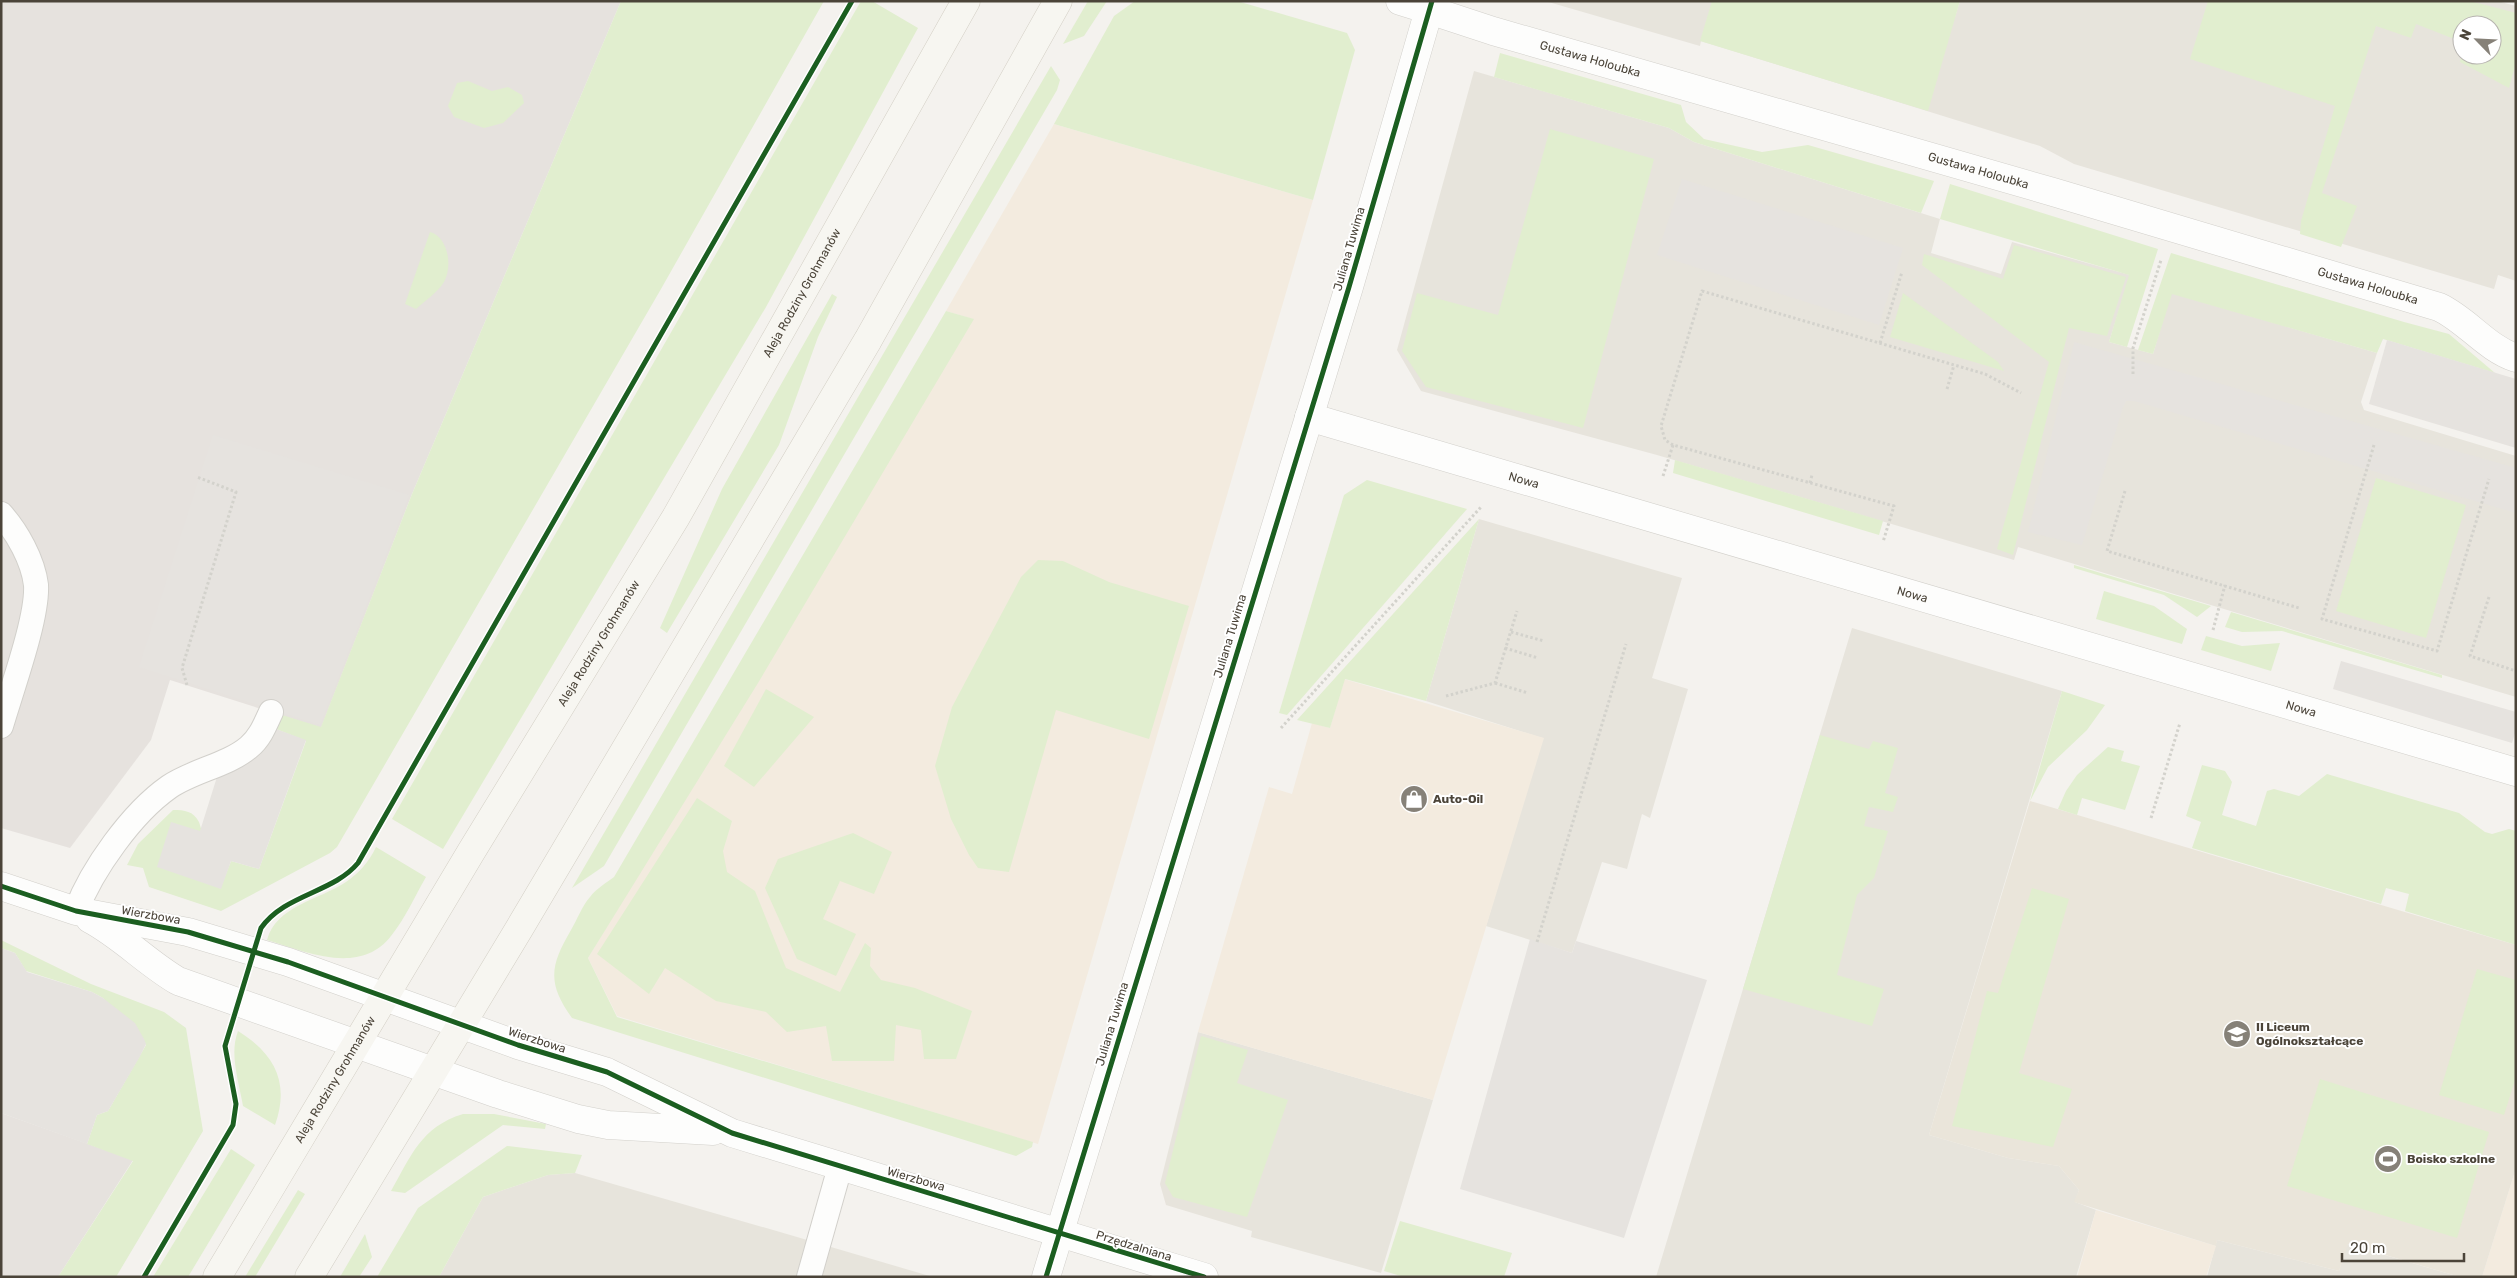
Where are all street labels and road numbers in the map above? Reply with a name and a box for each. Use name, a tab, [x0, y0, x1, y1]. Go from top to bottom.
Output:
street label: Gustawa Holoubka	[1538, 38, 1642, 80]
street label: Gustawa Holoubka	[1926, 149, 2031, 192]
street label: Juliana Tuwima	[1330, 205, 1368, 293]
street label: Aleja Rodziny Grohmanów	[760, 226, 844, 360]
street label: Gustawa Holoubka	[2316, 264, 2420, 307]
street label: Nowa	[1507, 469, 1541, 491]
street label: Aleja Rodziny Grohmanów	[555, 577, 643, 709]
street label: Nowa	[1896, 583, 1929, 606]
street label: Juliana Tuwima	[1211, 592, 1249, 680]
street label: Nowa	[2284, 698, 2318, 720]
street label: Wierzbowa	[120, 903, 182, 927]
street label: Juliana Tuwima	[1093, 980, 1131, 1068]
street label: Aleja Rodziny Grohmanów	[292, 1013, 378, 1146]
street label: Wierzbowa	[506, 1024, 568, 1056]
street label: Wierzbowa	[885, 1164, 947, 1194]
street label: Przędzalniana	[1094, 1228, 1174, 1264]

